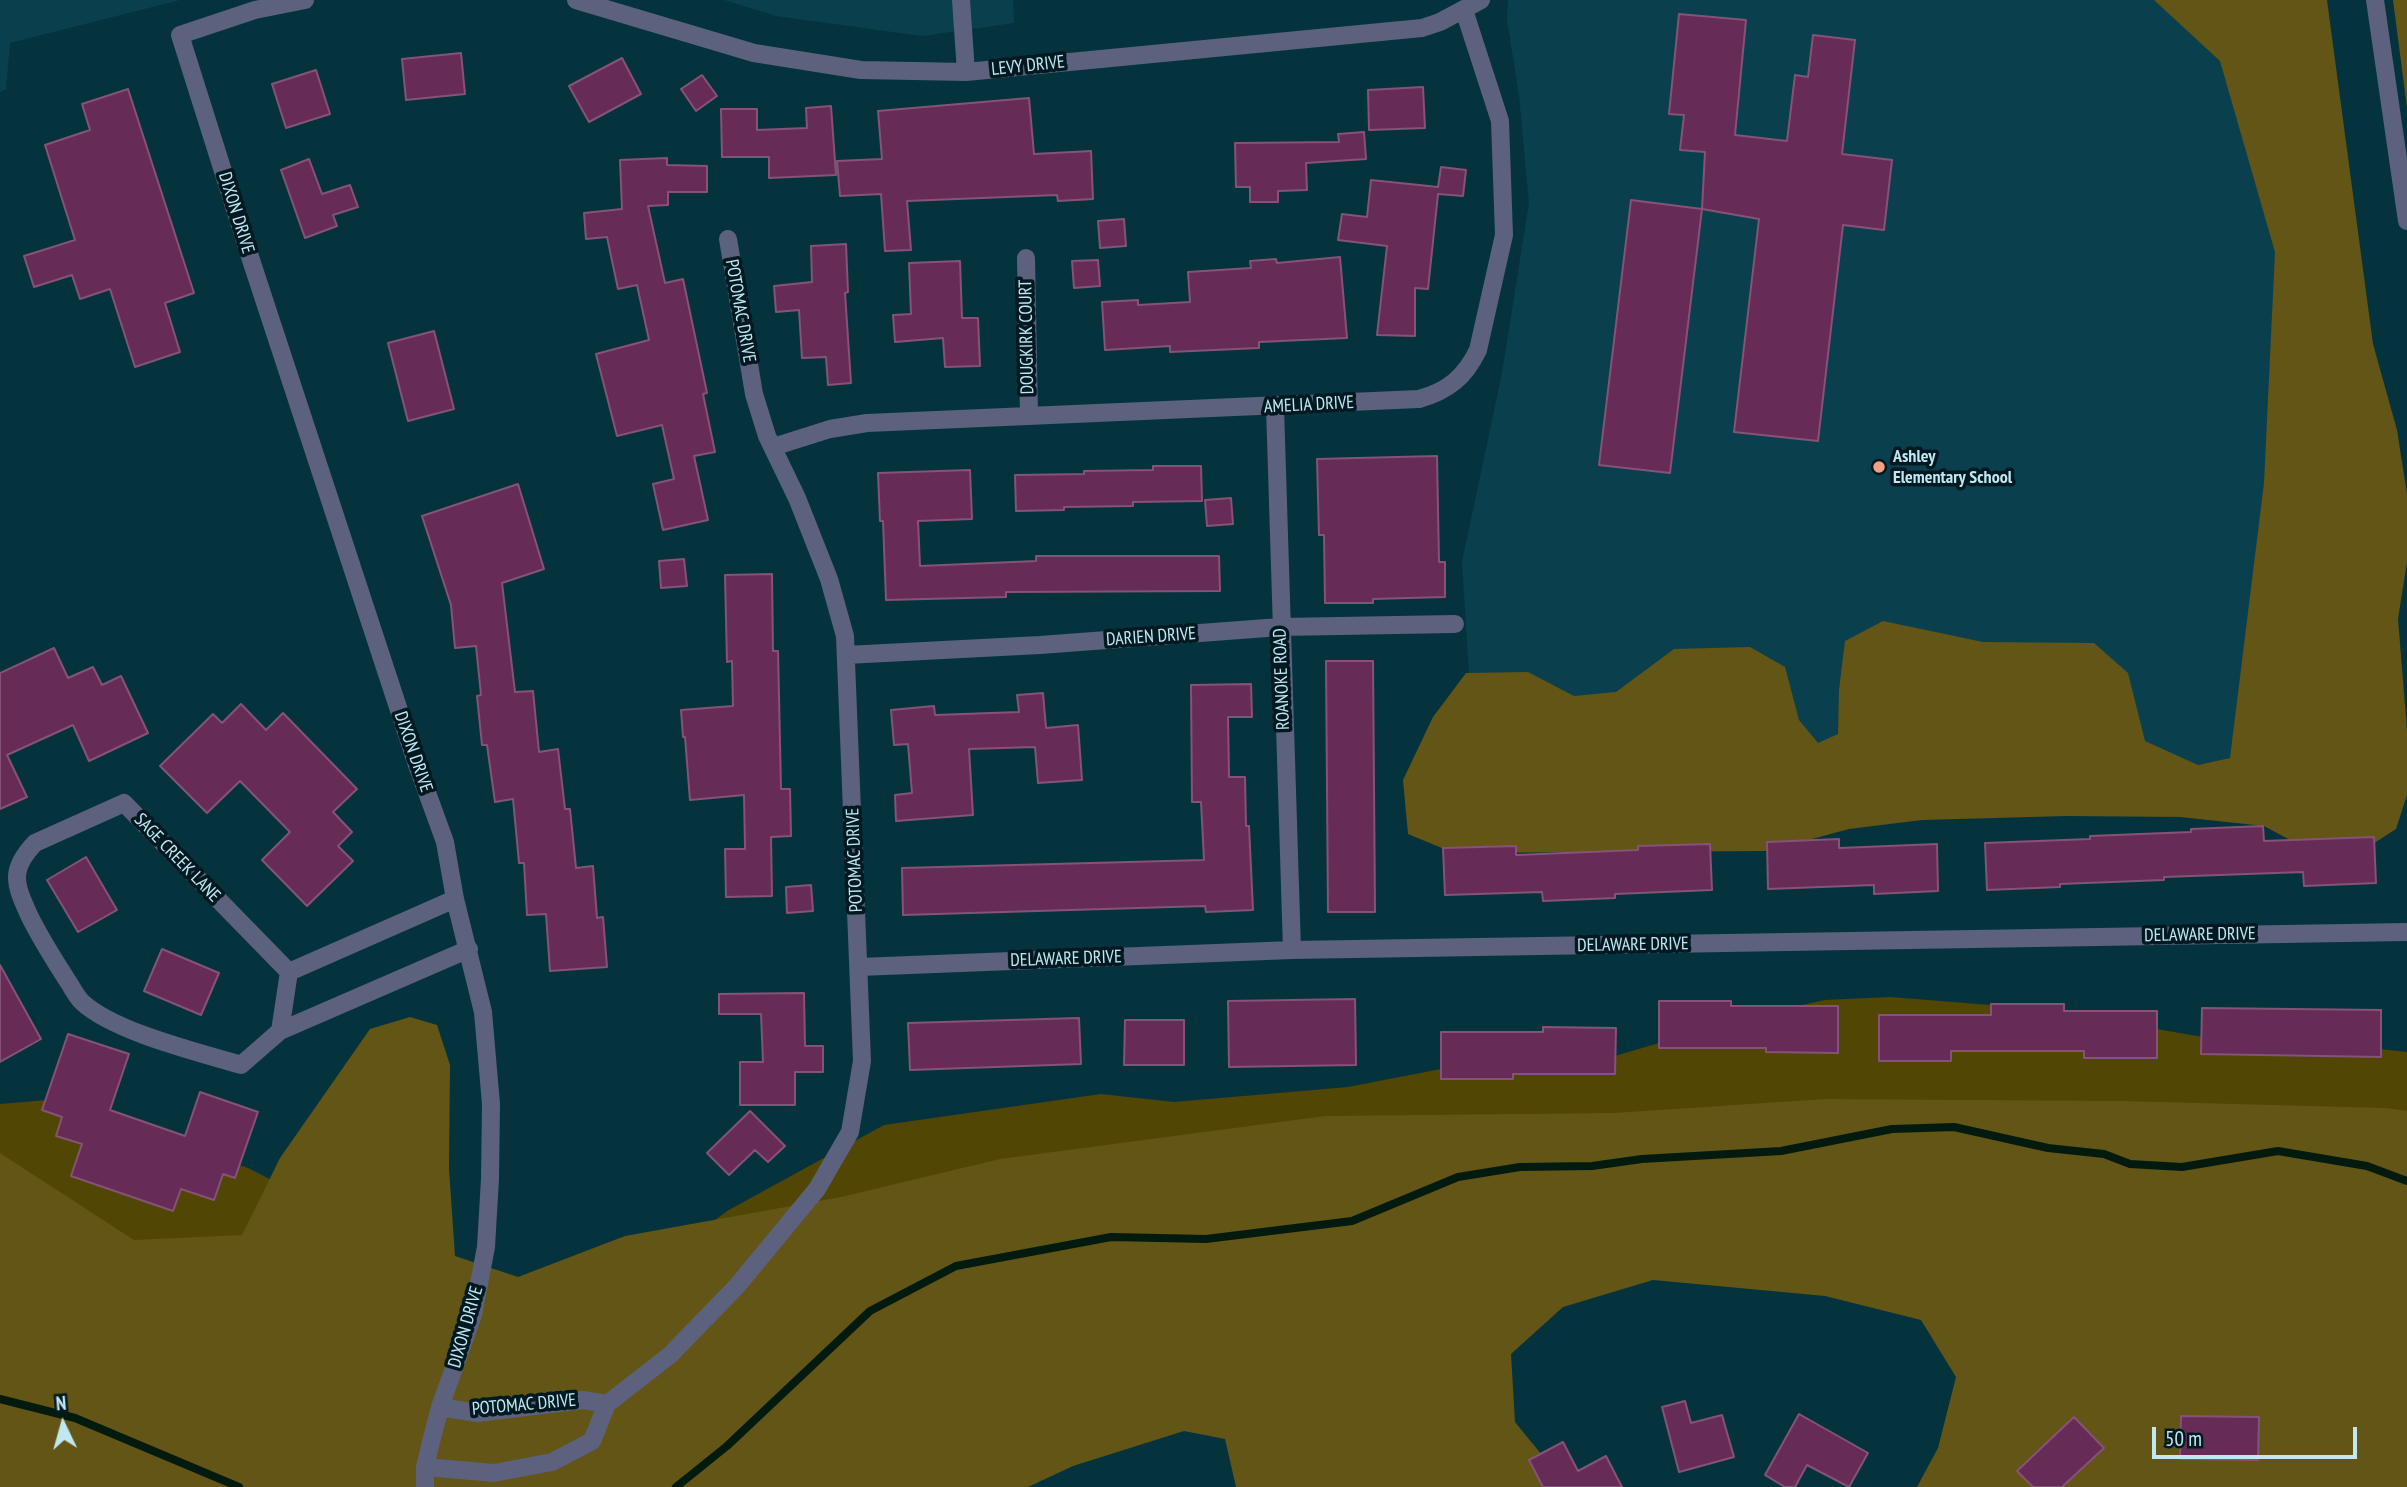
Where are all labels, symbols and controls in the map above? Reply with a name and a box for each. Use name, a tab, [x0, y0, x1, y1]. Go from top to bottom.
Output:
street label: LEVY DRIVE	[990, 51, 1066, 81]
street label: DIXON DRIVE	[213, 170, 259, 256]
street label: POTOMAC DRIVE	[720, 258, 760, 364]
street label: DOUGKIRK COURT	[1015, 279, 1039, 395]
street label: AMELIA DRIVE	[1263, 392, 1355, 418]
place label: Ashley Elementary School	[1893, 446, 2012, 489]
marker: Ashley Elementary School	[1871, 459, 1887, 475]
street label: DARIEN DRIVE	[1105, 623, 1197, 651]
street label: ROANOKE ROAD	[1269, 628, 1295, 730]
street label: DIXON DRIVE	[389, 709, 437, 795]
street label: POTOMAC DRIVE	[842, 807, 868, 913]
street label: SAGE CREEK LANE	[129, 809, 225, 907]
street label: DELAWARE DRIVE	[2144, 923, 2256, 947]
street label: DELAWARE DRIVE	[1577, 933, 1689, 957]
street label: DELAWARE DRIVE	[1010, 946, 1122, 972]
street label: DIXON DRIVE	[444, 1284, 488, 1370]
north arrow	[28, 1389, 98, 1459]
street label: POTOMAC DRIVE	[471, 1390, 577, 1420]
text: N	[55, 1391, 67, 1415]
scale bar	[2155, 1414, 2360, 1458]
text: 50 m	[2165, 1425, 2202, 1452]

